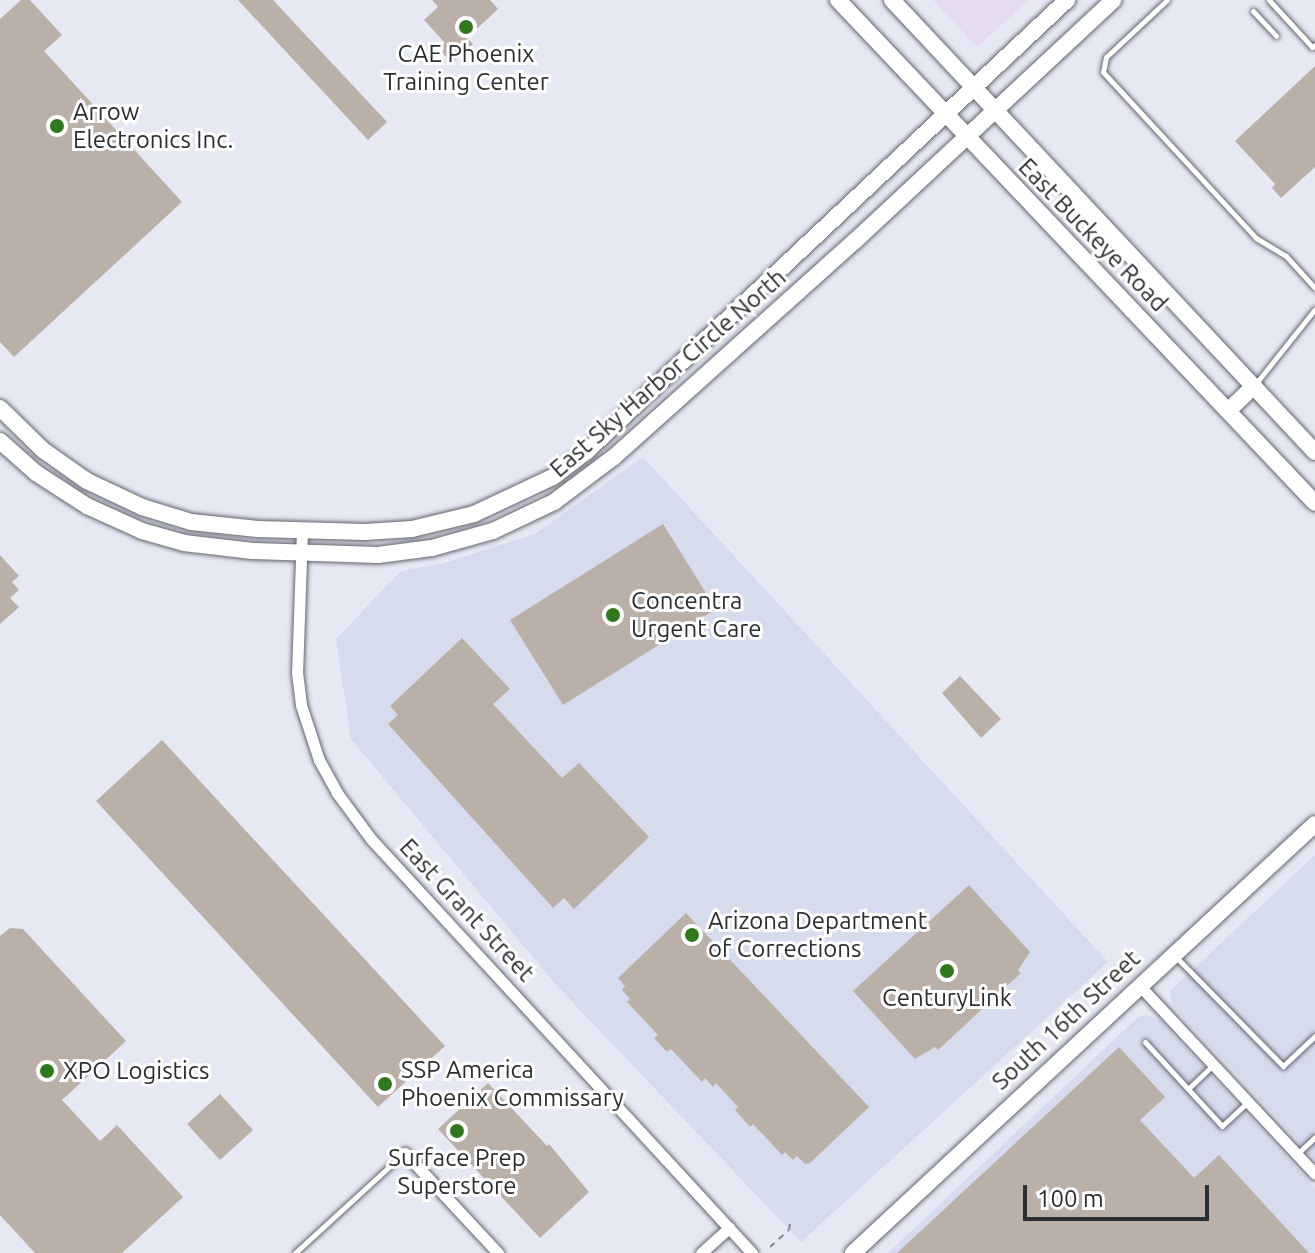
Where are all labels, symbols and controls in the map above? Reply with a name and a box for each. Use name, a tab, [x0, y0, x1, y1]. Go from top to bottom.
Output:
marker: CAE Phoenix Training Center	[457, 18, 475, 36]
place label: CAE Phoenix Training Center	[383, 40, 549, 96]
place label: Arrow Electronics Inc.	[73, 98, 233, 154]
marker: Arrow Electronics Inc.	[48, 117, 66, 135]
street label: East Buckeye Road	[1013, 152, 1173, 318]
street label: East Sky Harbor Circle North	[544, 263, 792, 483]
place label: Concentra Urgent Care	[631, 587, 762, 643]
marker: Concentra Urgent Care	[602, 604, 624, 626]
street label: East Grant Street	[394, 833, 540, 987]
place label: Arizona Department of Corrections	[708, 907, 927, 963]
marker: Arizona Department of Corrections	[683, 926, 701, 944]
street label: South 16th Street	[986, 944, 1146, 1096]
marker: CenturyLink	[938, 962, 956, 980]
place label: CenturyLink	[882, 984, 1012, 1012]
place label: SSP America Phoenix Commissary	[401, 1056, 624, 1112]
place label: XPO Logistics	[63, 1057, 209, 1085]
marker: XPO Logistics	[38, 1062, 56, 1080]
marker: SSP America Phoenix Commissary	[376, 1075, 394, 1093]
marker: Surface Prep Superstore	[448, 1122, 466, 1140]
place label: Surface Prep Superstore	[388, 1144, 526, 1200]
scale bar	[1027, 1169, 1213, 1219]
text: 100 m	[1037, 1185, 1104, 1212]

